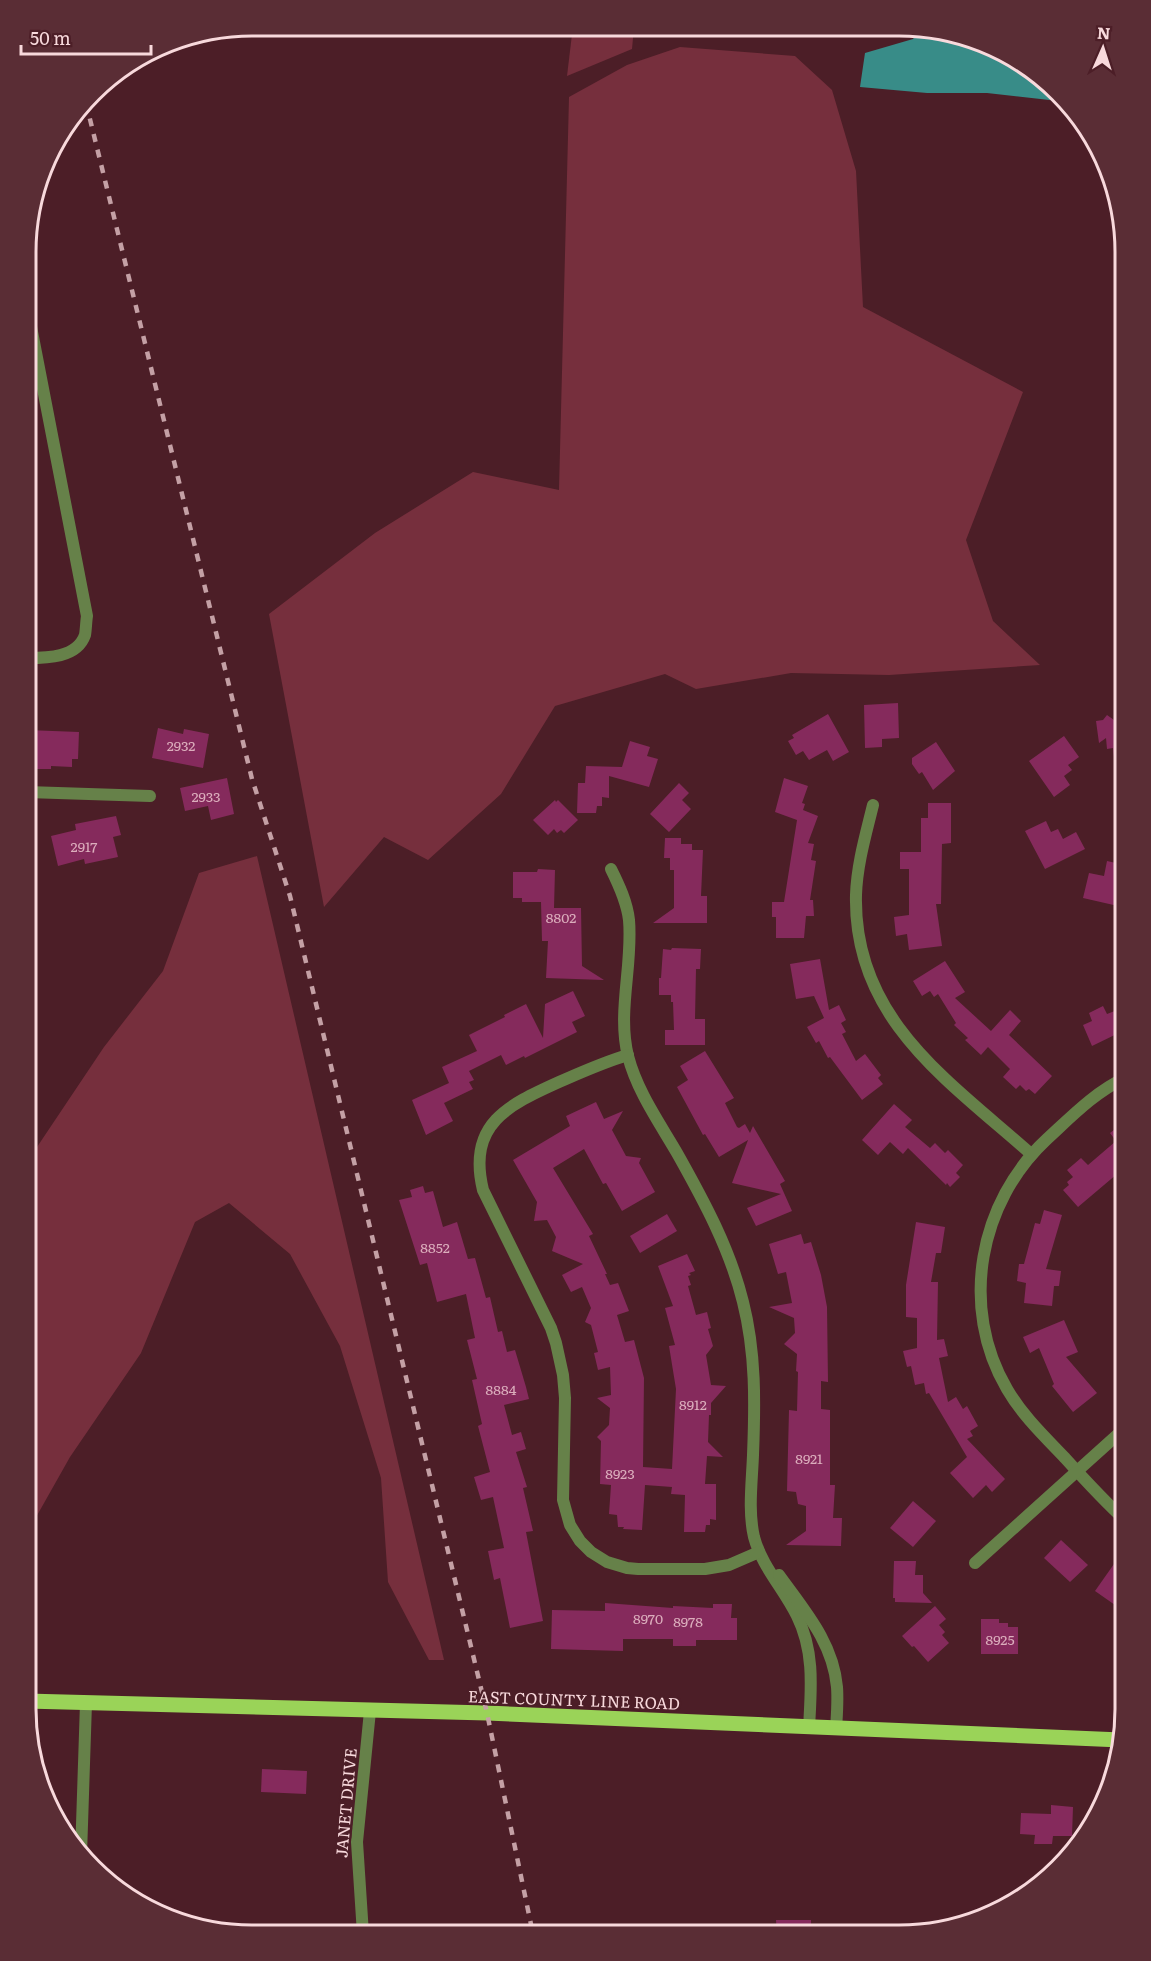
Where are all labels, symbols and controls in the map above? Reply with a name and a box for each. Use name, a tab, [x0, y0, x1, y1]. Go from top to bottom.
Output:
scale bar	[21, 18, 152, 56]
north arrow	[1073, 18, 1133, 78]
text: N	[1096, 20, 1111, 44]
text: 50 m	[30, 24, 71, 51]
house number: 2932	[167, 735, 195, 755]
house number: 2933	[191, 786, 221, 806]
house number: 2917	[71, 836, 97, 856]
house number: 8802	[546, 907, 576, 927]
house number: 8852	[420, 1237, 450, 1257]
house number: 8884	[486, 1379, 517, 1399]
house number: 8912	[679, 1394, 707, 1414]
house number: 8921	[795, 1448, 823, 1468]
house number: 8923	[605, 1463, 635, 1483]
house number: 8970	[633, 1608, 663, 1628]
house number: 8978	[673, 1611, 703, 1631]
house number: 8925	[985, 1629, 1015, 1649]
street label: EAST COUNTY LINE ROAD	[468, 1683, 680, 1715]
street label: JANET DRIVE	[328, 1747, 362, 1859]

